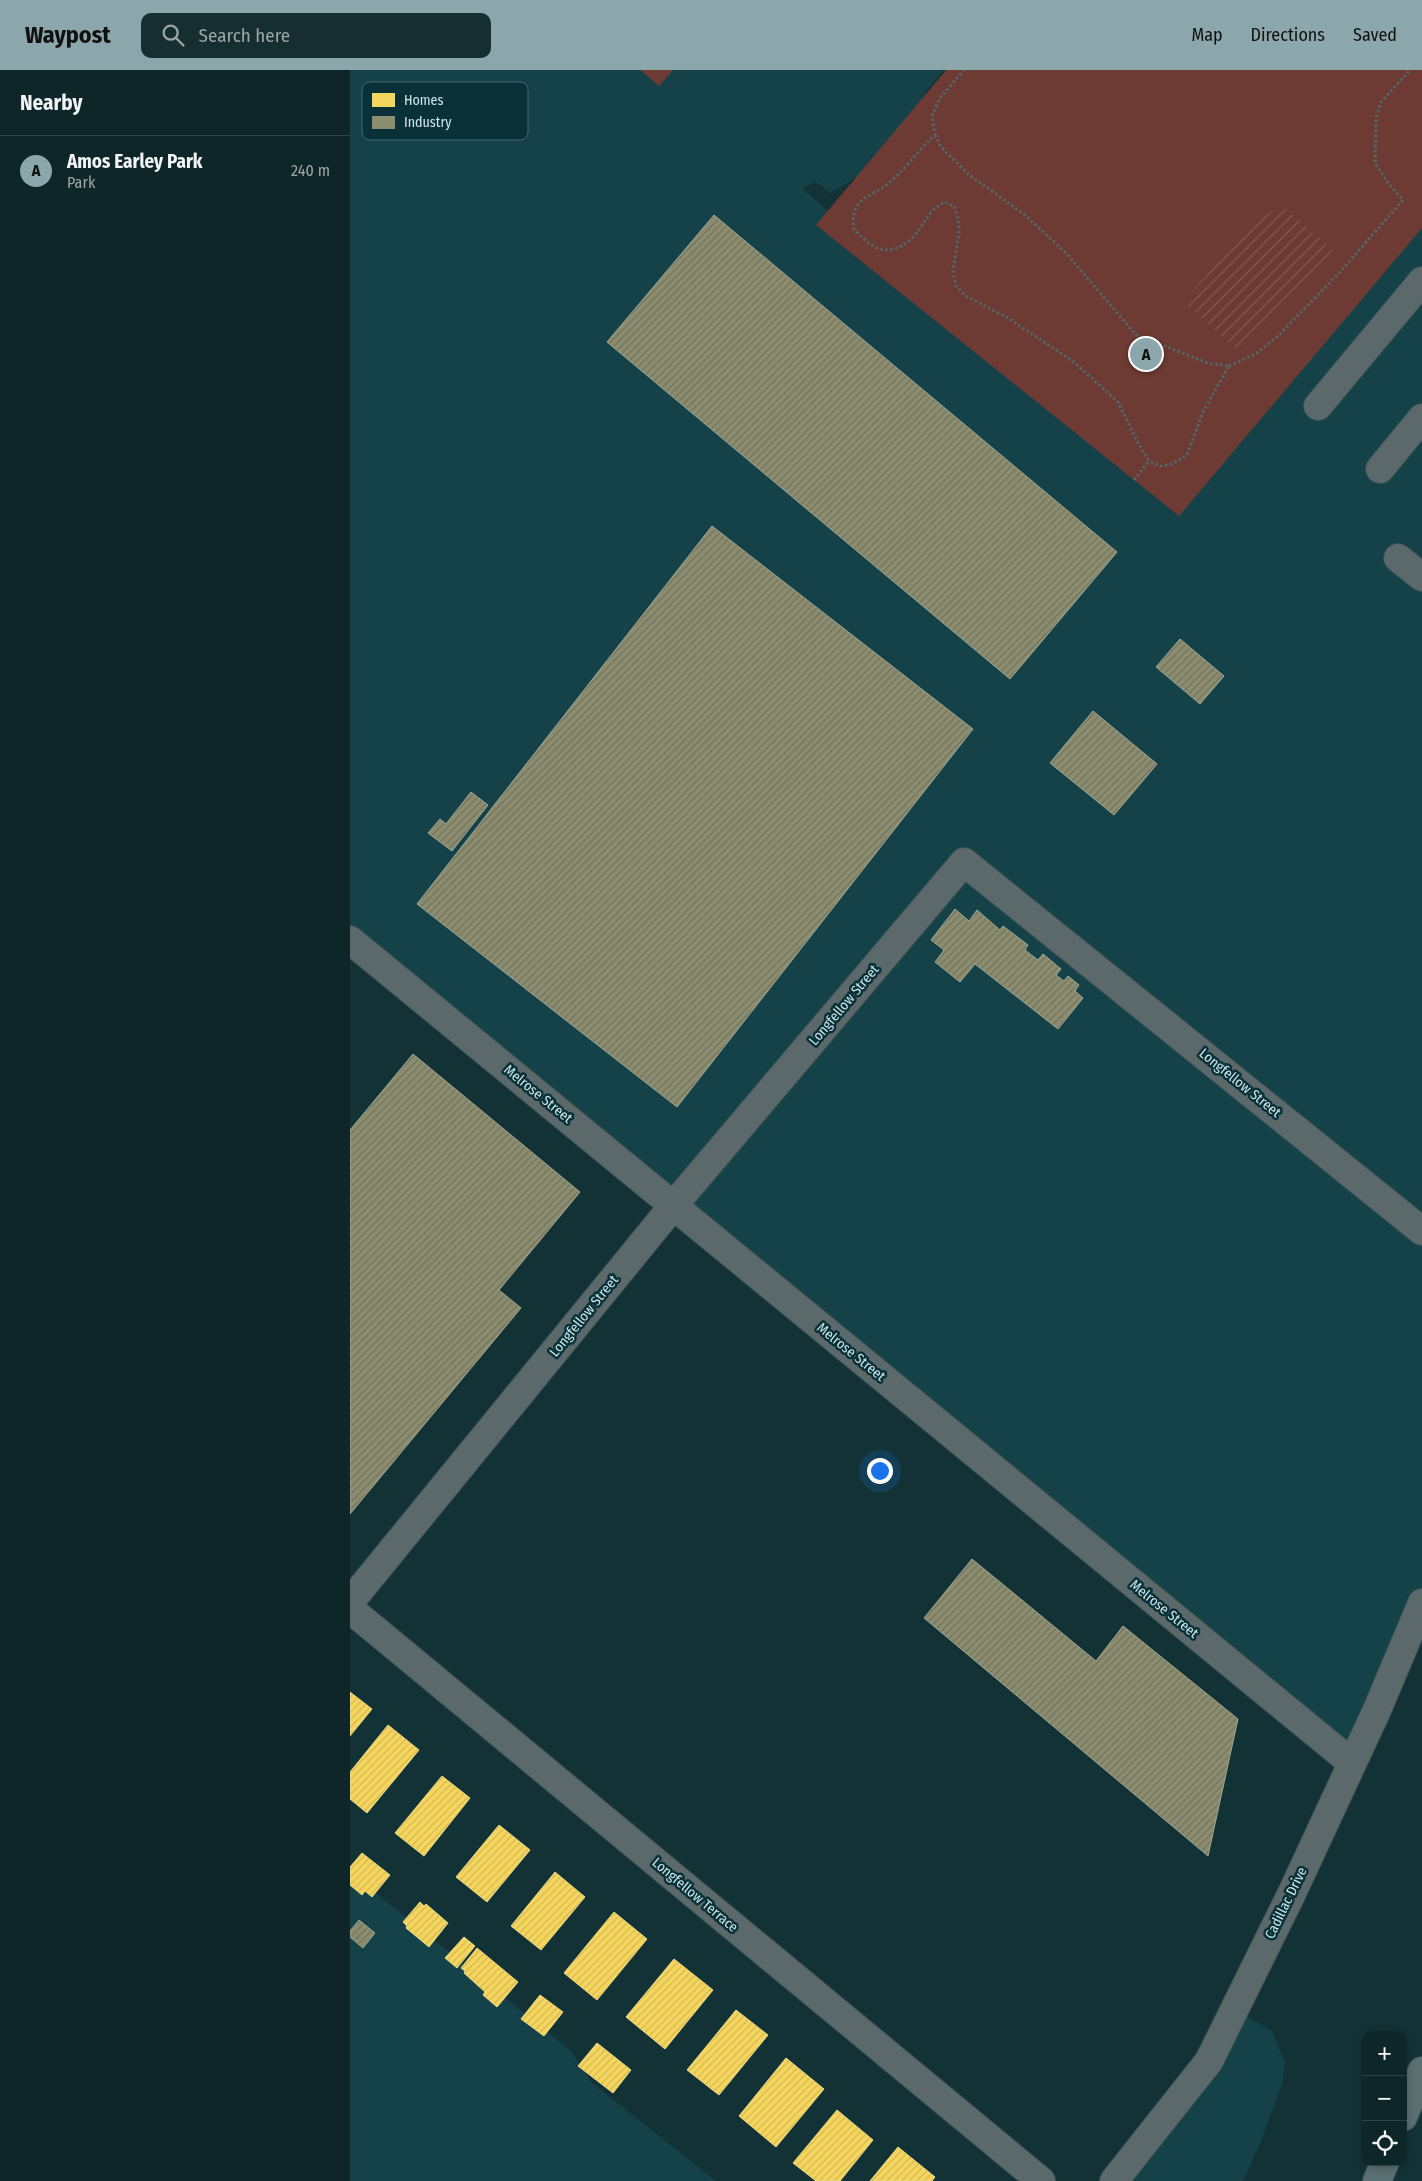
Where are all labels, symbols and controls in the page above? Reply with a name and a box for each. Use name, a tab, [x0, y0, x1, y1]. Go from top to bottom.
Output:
search box	[141, 13, 491, 58]
text: Waypost	[25, 21, 111, 49]
icon: search	[159, 21, 187, 49]
text: Search here	[199, 24, 290, 47]
text: Map	[1191, 24, 1223, 46]
text: Directions	[1251, 24, 1325, 46]
text: Saved	[1353, 24, 1397, 46]
legend	[362, 82, 528, 140]
text: Nearby	[20, 90, 82, 116]
text: Homes	[404, 92, 444, 109]
text: Industry	[404, 114, 452, 131]
text: Amos Earley Park	[67, 150, 203, 173]
text: A	[32, 161, 40, 180]
text: 240 m	[291, 161, 330, 180]
text: Park	[67, 173, 95, 192]
pin: A	[1130, 335, 1162, 373]
street label: Longfellow Street	[805, 961, 883, 1049]
street label: Longfellow Street	[1196, 1045, 1284, 1121]
street label: Melrose Street	[500, 1061, 576, 1127]
street label: Longfellow Street	[546, 1272, 622, 1360]
street label: Melrose Street	[813, 1319, 889, 1385]
your location	[867, 1458, 893, 1484]
street label: Melrose Street	[1126, 1576, 1202, 1642]
street label: Longfellow Terrace	[649, 1854, 741, 1936]
street label: Cadillac Drive	[1261, 1864, 1311, 1942]
map controls	[1362, 2031, 1407, 2166]
button: +	[1362, 2031, 1407, 2076]
button: −	[1362, 2076, 1407, 2121]
button: locate	[1362, 2121, 1407, 2166]

